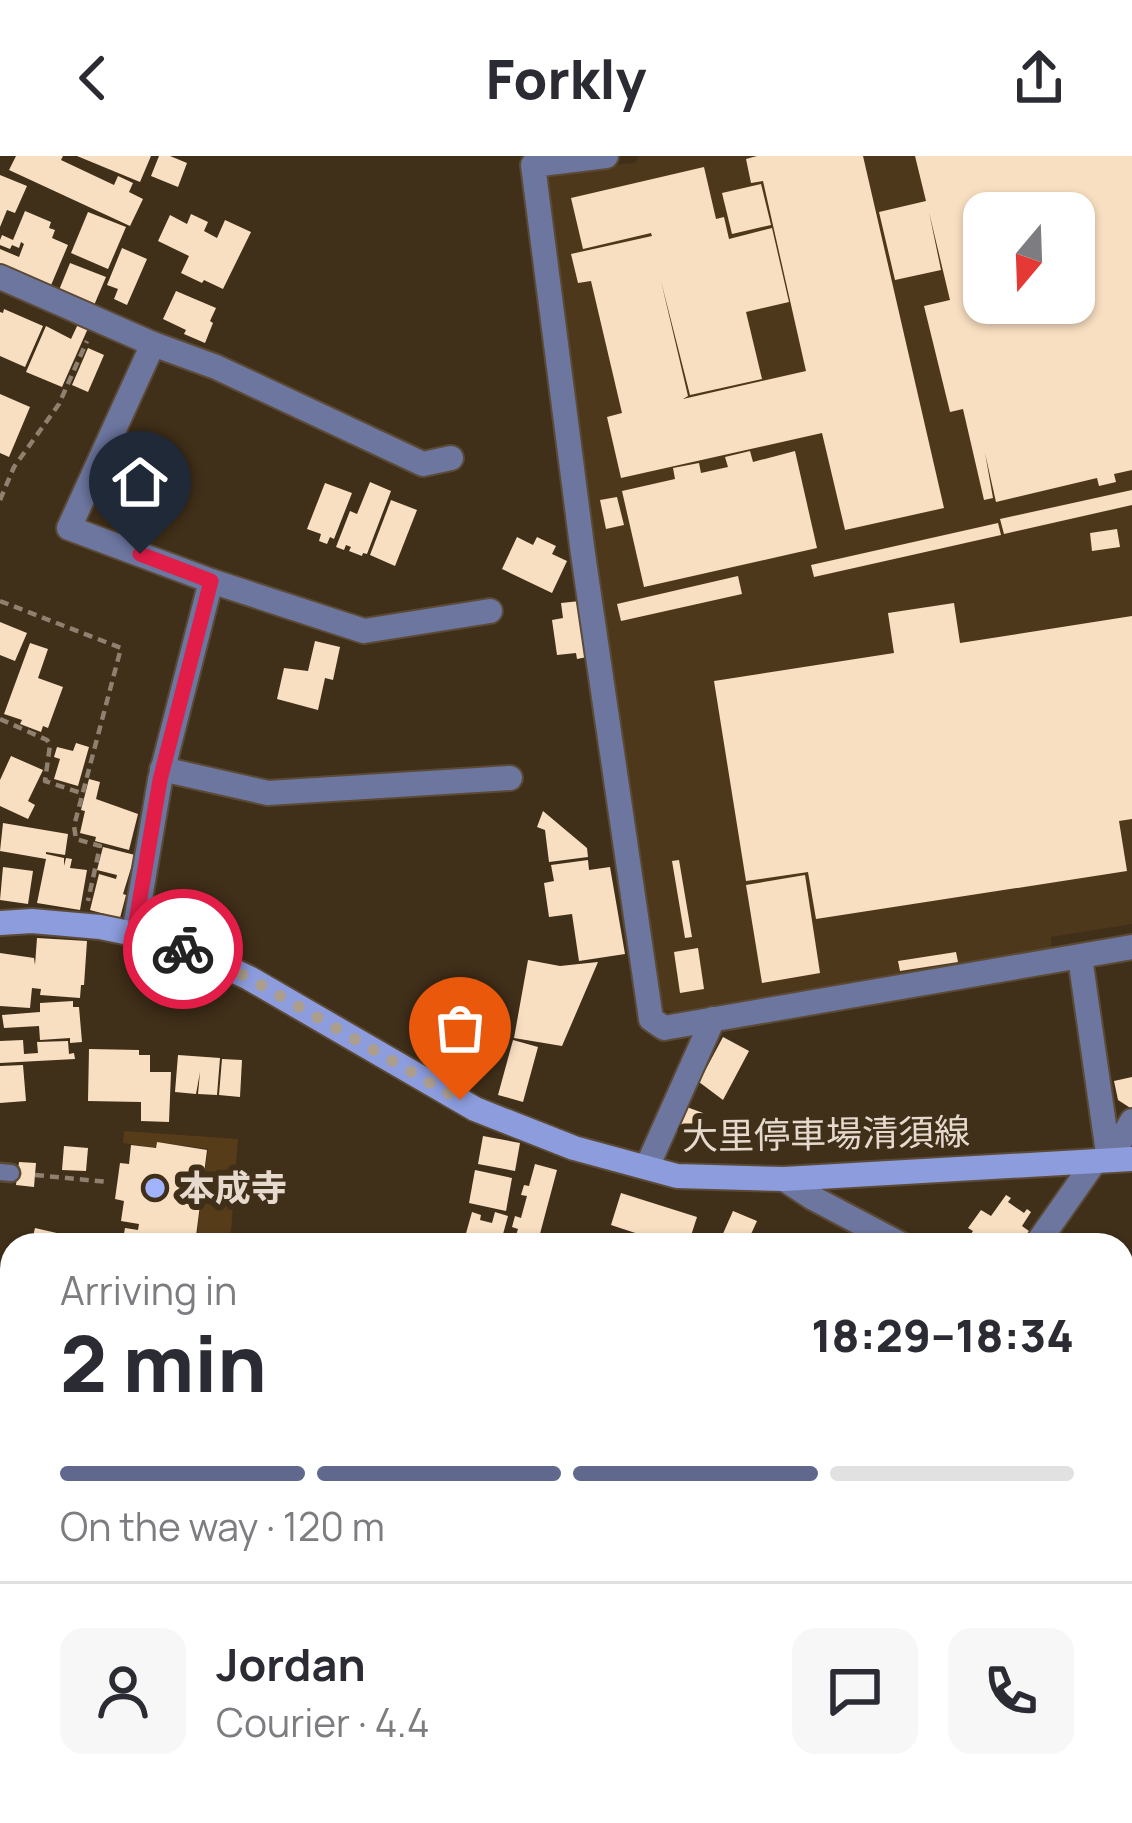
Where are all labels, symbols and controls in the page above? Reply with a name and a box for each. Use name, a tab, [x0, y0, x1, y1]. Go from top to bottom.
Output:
text: Forkly	[486, 41, 646, 115]
icon: back	[60, 45, 126, 111]
icon: share	[1006, 45, 1072, 111]
north arrow	[963, 192, 1095, 324]
map controls	[963, 192, 1095, 324]
pin	[89, 431, 191, 554]
icon: home	[107, 449, 173, 515]
courier	[123, 889, 243, 1009]
icon: bike	[150, 916, 216, 982]
pin	[409, 977, 511, 1100]
icon: bag	[427, 995, 493, 1061]
street label: 大里停車場清須線	[682, 1106, 970, 1161]
place label: 本成寺	[179, 1163, 287, 1212]
marker: 本成寺	[142, 1175, 168, 1201]
text: Arriving in	[60, 1263, 237, 1317]
text: 18:29–18:34	[811, 1304, 1074, 1366]
text: 2 min	[60, 1309, 267, 1415]
text: On the way · 120 m	[60, 1499, 385, 1553]
button: person	[60, 1628, 186, 1754]
button: chat	[792, 1628, 918, 1754]
button: phone	[948, 1628, 1074, 1754]
text: Jordan	[216, 1633, 366, 1695]
text: Courier · 4.4	[216, 1695, 430, 1749]

